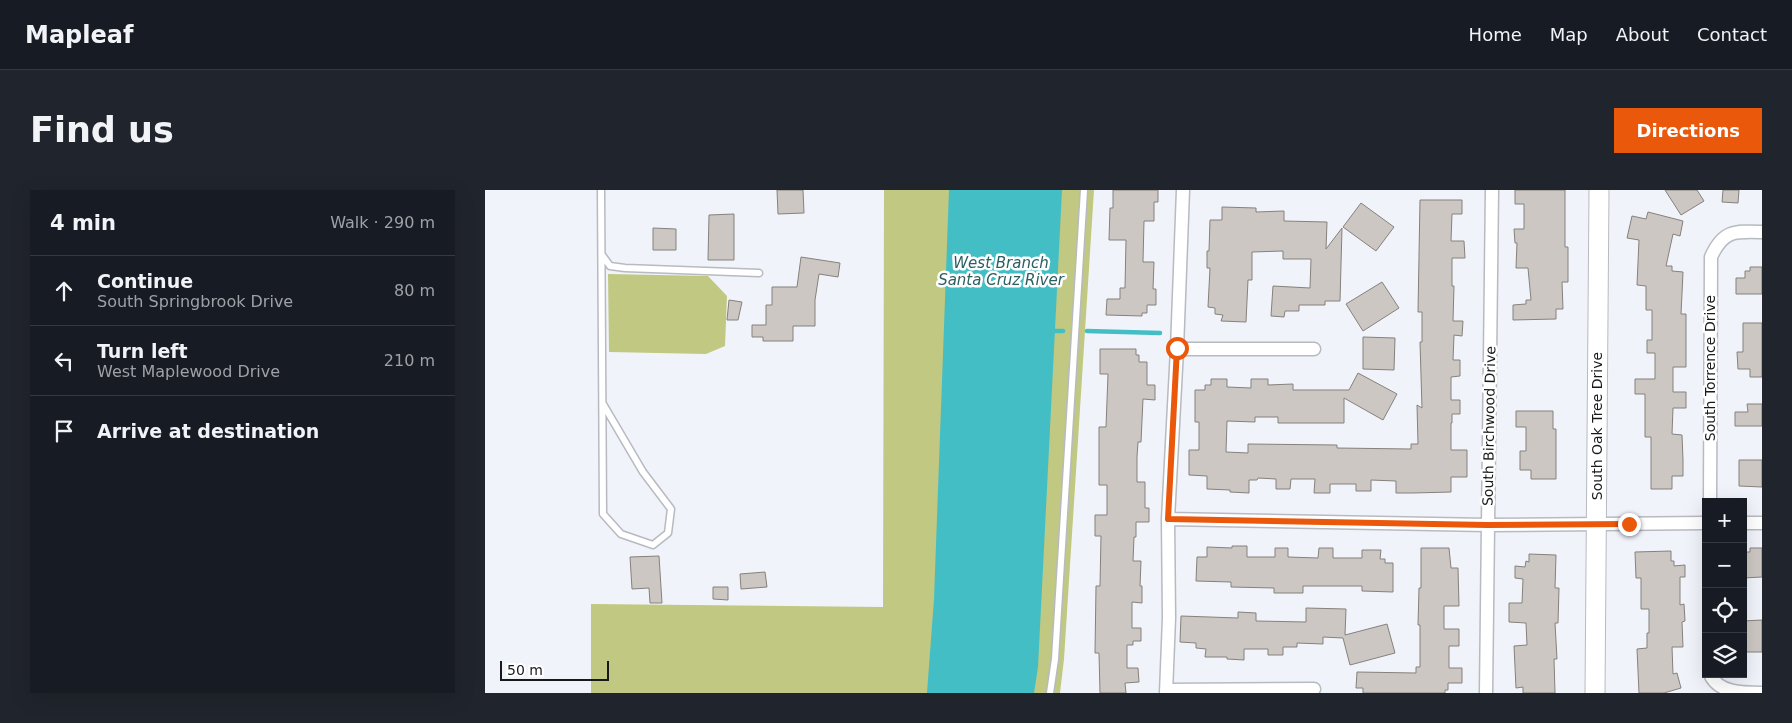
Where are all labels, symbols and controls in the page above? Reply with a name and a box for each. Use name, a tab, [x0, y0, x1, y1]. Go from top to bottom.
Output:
text: Mapleaf	[25, 21, 133, 49]
text: Home	[1469, 24, 1522, 45]
text: Map	[1550, 24, 1588, 45]
text: About	[1616, 24, 1669, 45]
text: Contact	[1697, 24, 1767, 45]
button: Directions	[1614, 108, 1762, 153]
text: Find us	[30, 110, 174, 150]
text: 4 min	[50, 211, 116, 235]
text: Walk · 290 m	[330, 213, 435, 232]
water label: West Branch Santa Cruz River	[938, 254, 1065, 289]
text: Continue	[97, 270, 193, 292]
icon: ahead	[50, 277, 78, 305]
text: 80 m	[394, 281, 435, 300]
text: South Springbrook Drive	[97, 292, 293, 311]
street label: South Torrence Drive	[1702, 295, 1718, 441]
route start	[1166, 337, 1189, 360]
text: Turn left	[97, 340, 188, 362]
street label: South Birchwood Drive	[1480, 346, 1498, 506]
icon: left	[50, 347, 78, 375]
text: 210 m	[384, 351, 435, 370]
street label: South Oak Tree Drive	[1589, 352, 1605, 500]
text: West Maplewood Drive	[97, 362, 280, 381]
icon: arrive	[50, 417, 78, 445]
text: Arrive at destination	[97, 420, 319, 442]
map controls	[1702, 498, 1747, 678]
button: +	[1702, 498, 1747, 543]
route end	[1618, 513, 1641, 536]
button: −	[1702, 543, 1747, 588]
button: locate	[1702, 588, 1747, 633]
button: layers	[1702, 633, 1747, 678]
scale bar	[500, 658, 609, 681]
text: 50 m	[507, 662, 543, 678]

